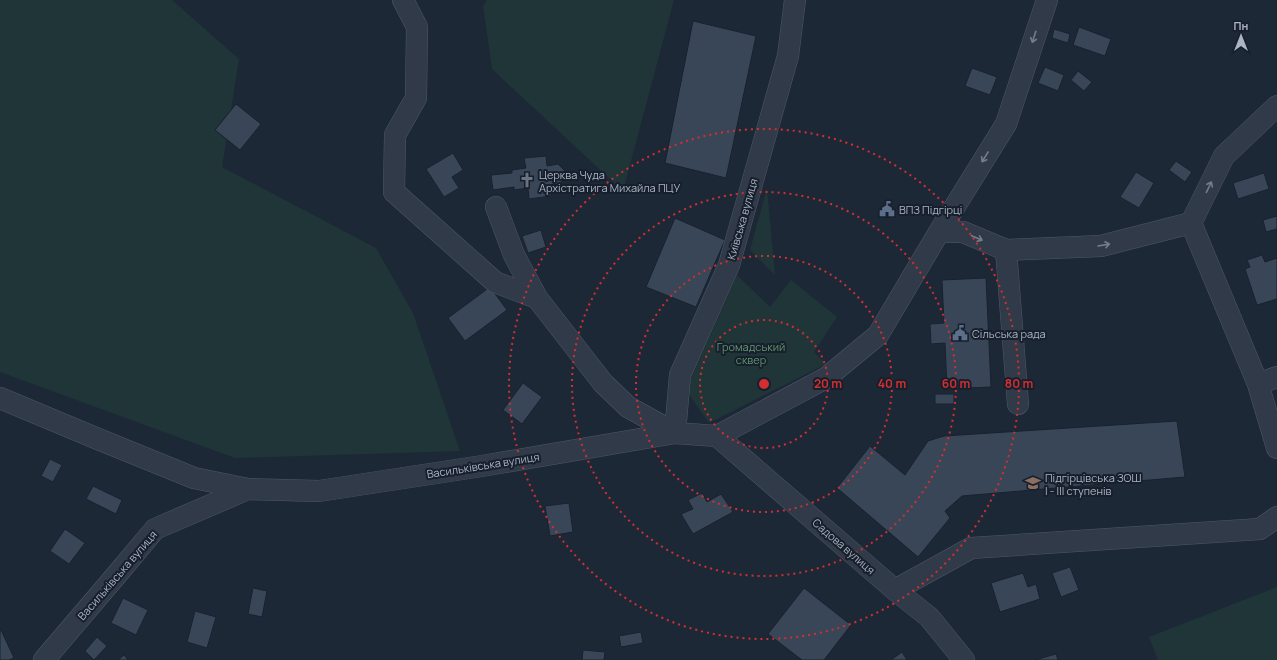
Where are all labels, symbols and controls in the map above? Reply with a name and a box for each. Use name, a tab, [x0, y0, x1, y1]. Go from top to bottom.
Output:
north arrow	[1221, 16, 1261, 56]
text: Пн	[1234, 18, 1249, 33]
one-way arrow	[1030, 31, 1038, 43]
one-way arrow	[981, 151, 989, 163]
place label: Церква Чуда Архістратига Михайла ПЦУ	[539, 167, 680, 195]
church icon: Церква Чуда Архістратига Михайла ПЦУ	[518, 171, 536, 189]
street label: Київська вулиця	[723, 177, 761, 261]
one-way arrow	[1206, 181, 1213, 193]
public building icon: ВПЗ Підгірці	[878, 200, 896, 218]
place label: ВПЗ Підгірці	[899, 202, 962, 217]
one-way arrow	[970, 235, 982, 242]
one-way arrow	[1097, 241, 1110, 249]
public building icon: Сільська рада	[951, 324, 969, 342]
place label: Сільська рада	[972, 326, 1046, 341]
park label: Громадський сквер	[717, 339, 785, 367]
text: 20 m	[814, 375, 842, 392]
text: 40 m	[878, 375, 906, 392]
text: 60 m	[942, 375, 970, 392]
text: 80 m	[1005, 375, 1033, 392]
centre of rings	[757, 377, 771, 391]
street label: Васильківська вулиця	[426, 449, 540, 481]
place label: Підгірцівська ЗОШ І - ІІІ ступенів	[1045, 470, 1141, 498]
school or university icon: Підгірцівська ЗОШ І - ІІІ ступенів	[1024, 474, 1042, 492]
street label: Садова вулиця	[810, 515, 878, 577]
street label: Васильківська вулиця	[74, 527, 160, 623]

